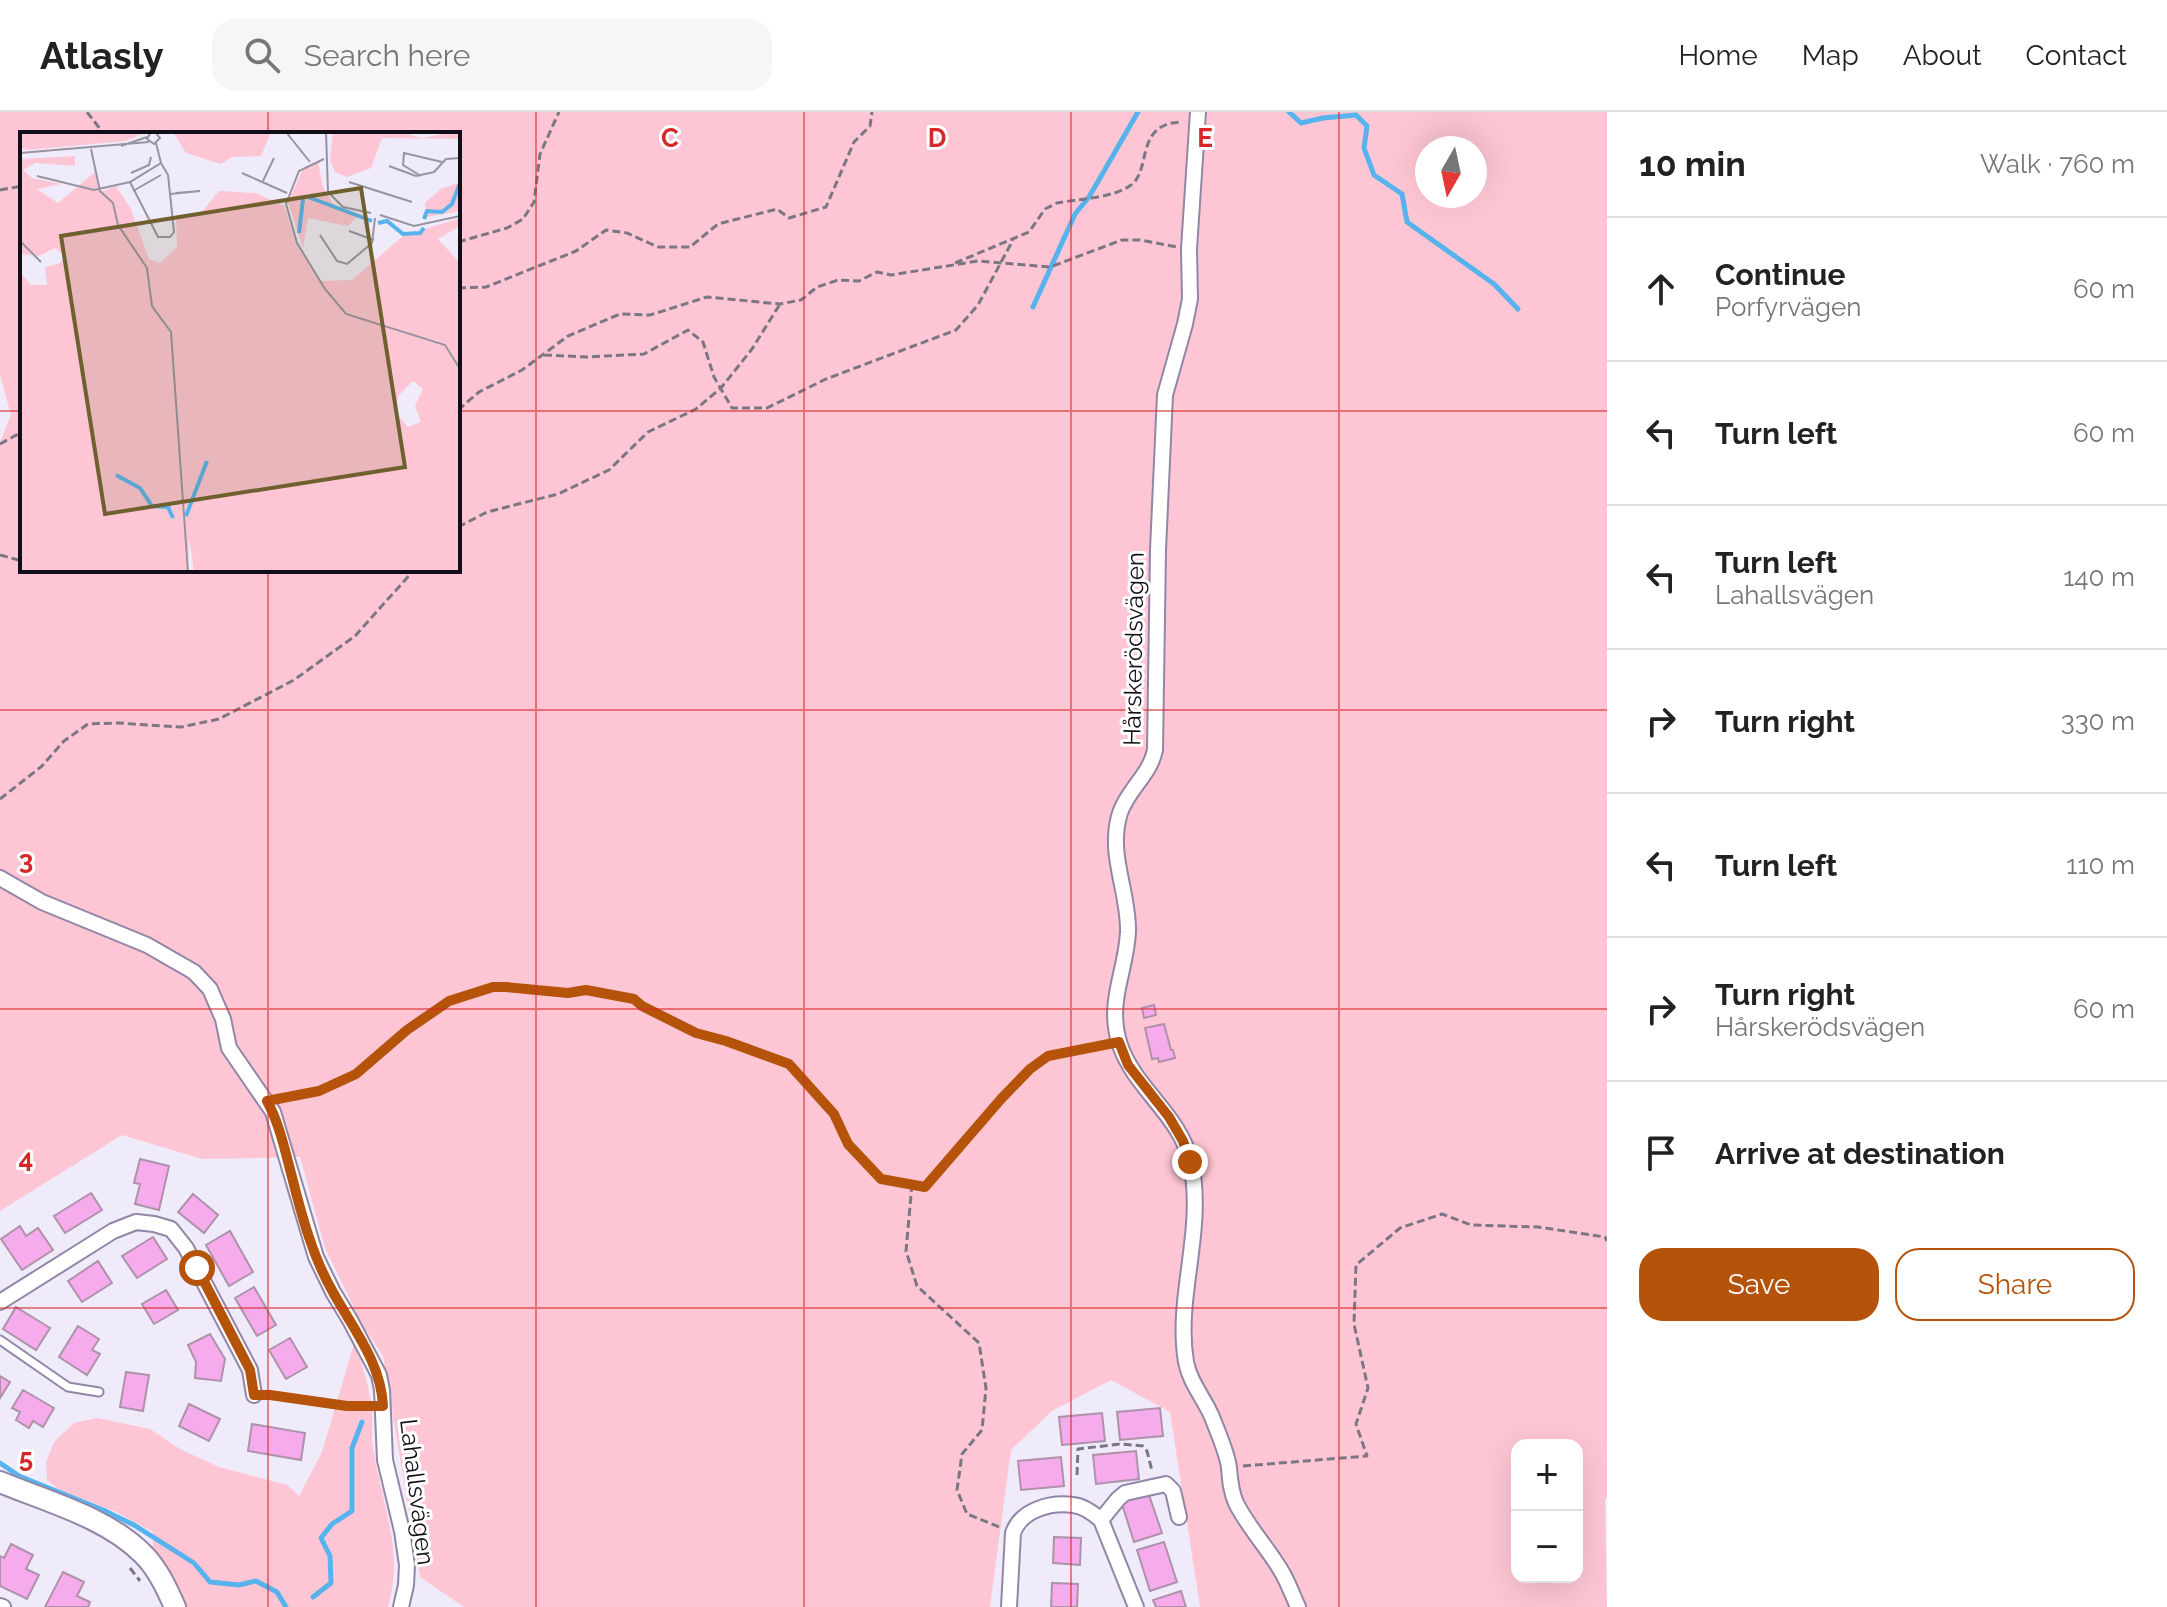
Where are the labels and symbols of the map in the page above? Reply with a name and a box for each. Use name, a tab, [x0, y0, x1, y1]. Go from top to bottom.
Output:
text: C	[661, 123, 679, 153]
text: D	[928, 123, 946, 153]
text: E	[1197, 123, 1213, 153]
inset map	[20, 132, 460, 572]
north arrow	[1415, 136, 1487, 208]
street label: Hårskerödsvägen	[1117, 552, 1150, 746]
text: 3	[19, 845, 33, 875]
text: 4	[19, 1144, 33, 1174]
route end	[1172, 1144, 1208, 1180]
route start	[179, 1250, 215, 1286]
street label: Lahallsvägen	[394, 1417, 441, 1567]
text: 5	[19, 1443, 33, 1473]

